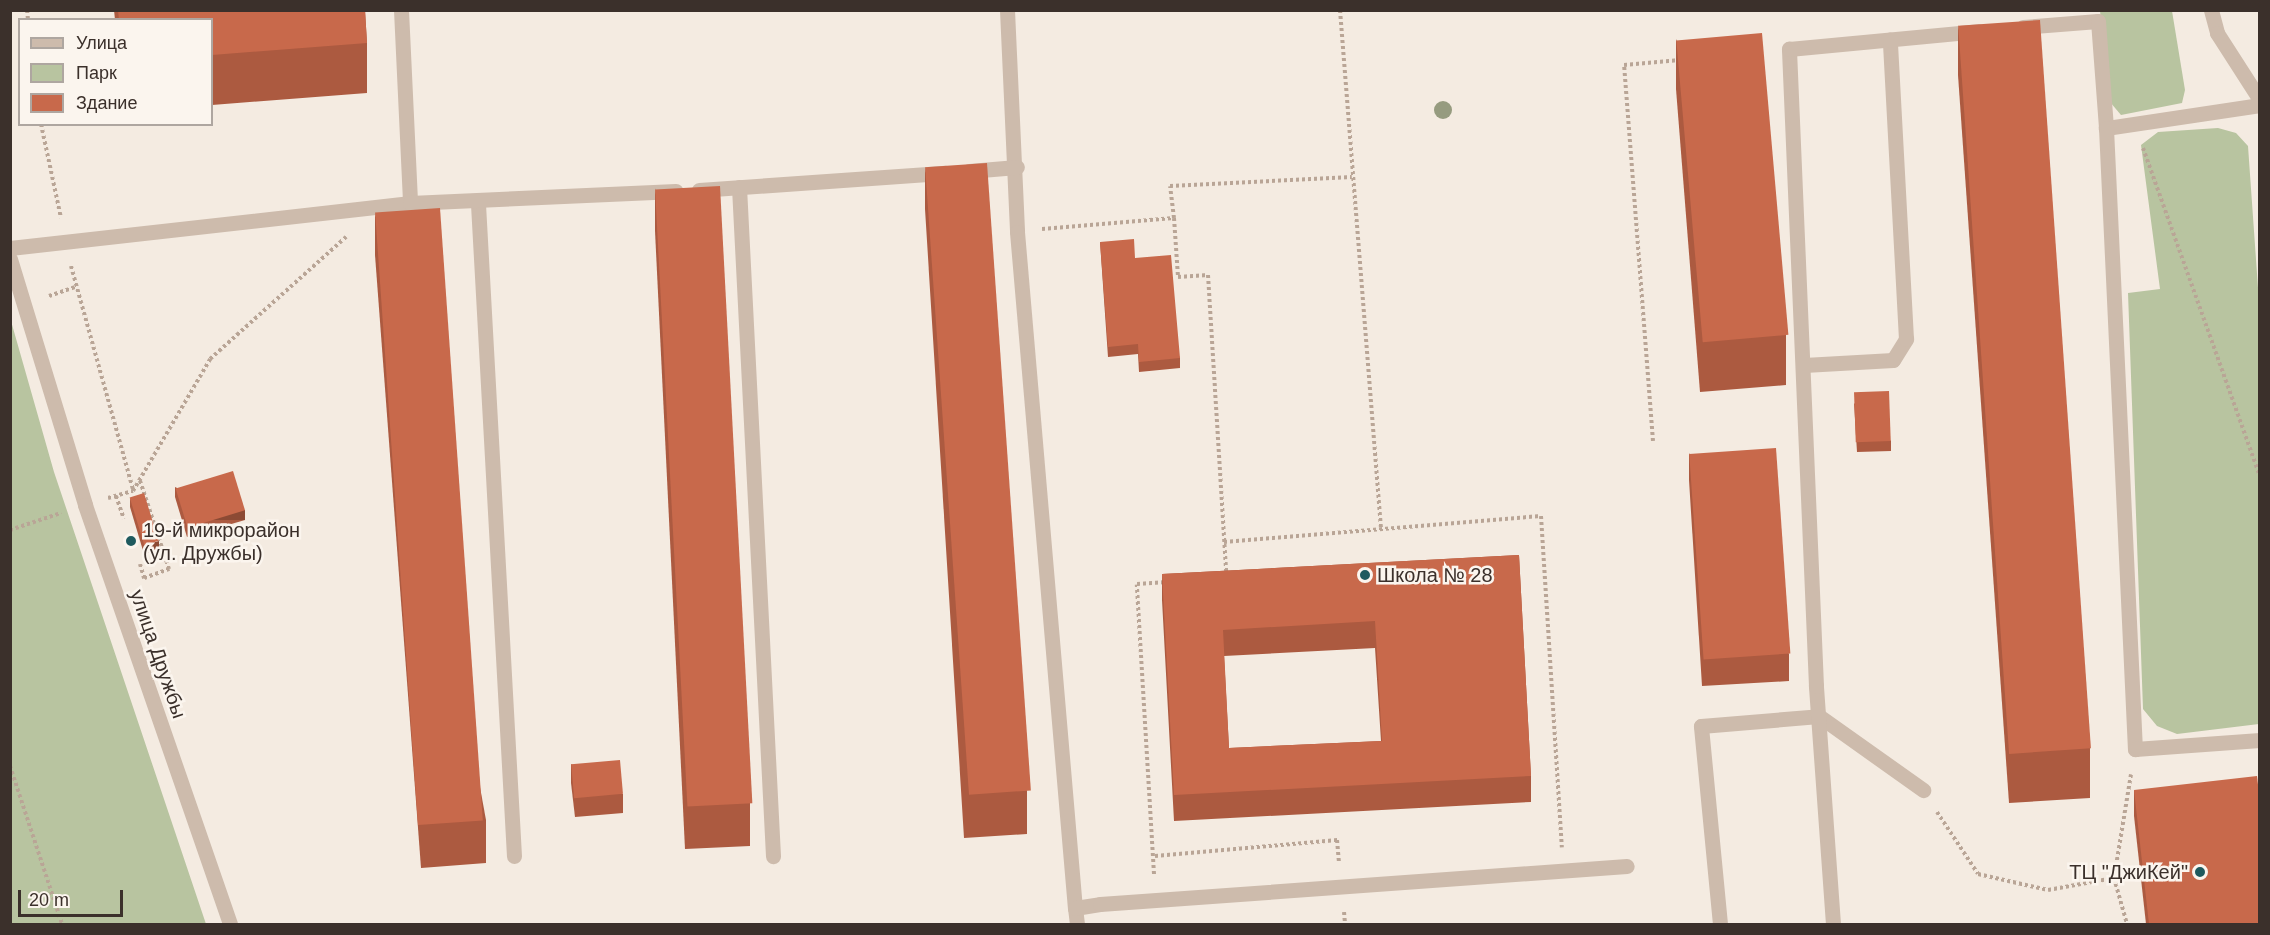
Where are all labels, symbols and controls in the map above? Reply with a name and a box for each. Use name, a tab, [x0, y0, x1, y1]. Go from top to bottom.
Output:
legend	[18, 18, 213, 126]
text: Улица	[76, 33, 127, 53]
text: Парк	[76, 63, 117, 83]
text: Здание	[76, 93, 137, 113]
place label: 19-й микрорайон (ул. Дружбы)	[143, 518, 300, 565]
marker: 19-й микрорайон (ул. Дружбы)	[124, 534, 138, 548]
place label: Школа № 28	[1377, 563, 1493, 587]
marker: Школа № 28	[1358, 568, 1372, 582]
street label: улица Дружбы	[125, 586, 191, 722]
place label: ТЦ "ДжиКей"	[2069, 860, 2188, 884]
marker: ТЦ "ДжиКей"	[2193, 865, 2207, 879]
scale bar	[21, 878, 126, 916]
text: 20 m	[29, 890, 69, 910]

